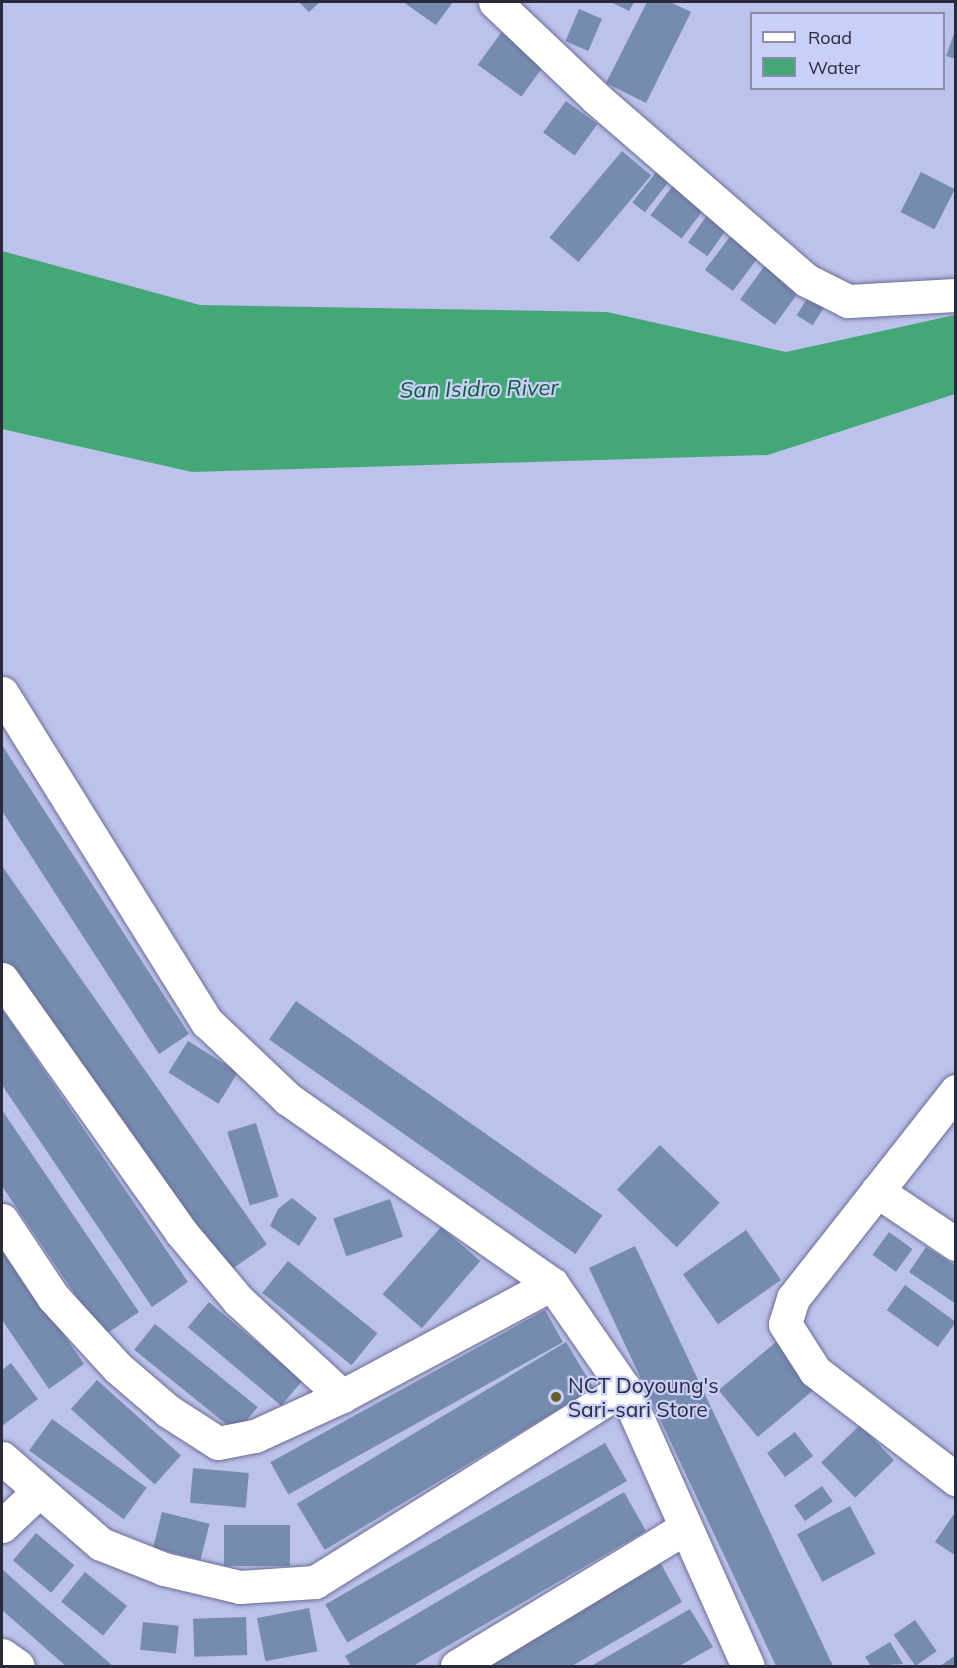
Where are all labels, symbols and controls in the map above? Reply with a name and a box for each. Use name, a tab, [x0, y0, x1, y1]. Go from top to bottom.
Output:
legend	[750, 12, 945, 90]
text: Road	[808, 26, 852, 49]
text: Water	[808, 56, 860, 79]
water label: San Isidro River	[399, 374, 559, 404]
place label: NCT Doyoung's Sari-sari Store	[568, 1372, 719, 1422]
marker: NCT Doyoung's Sari-sari Store	[549, 1390, 563, 1404]

